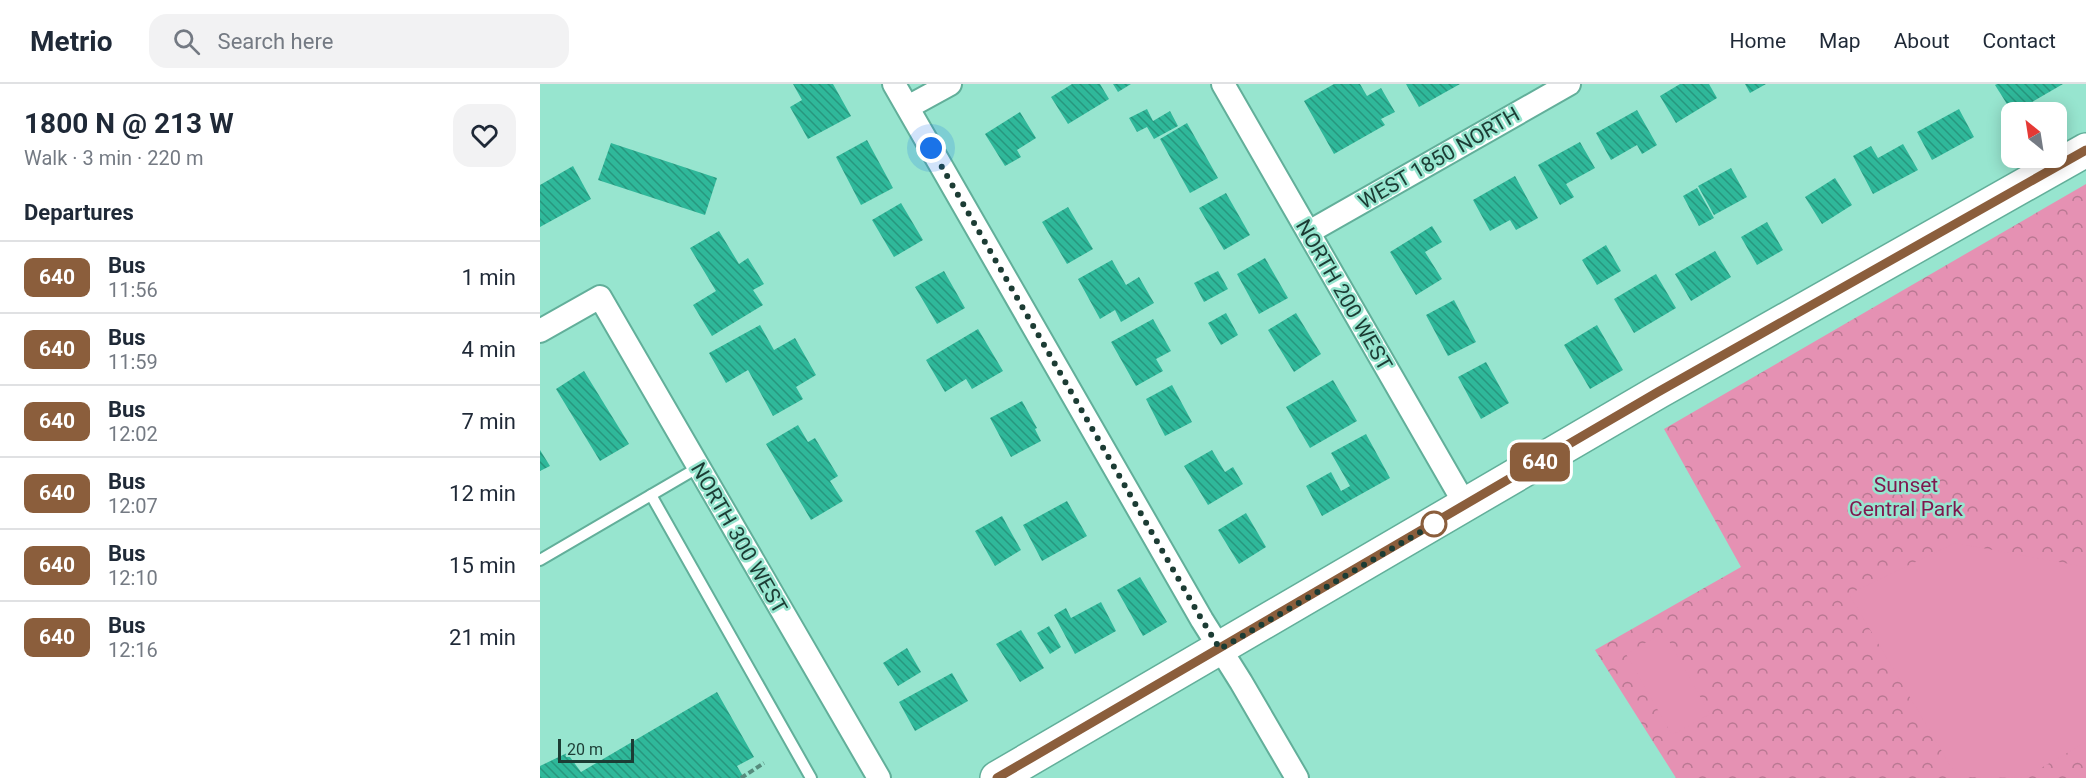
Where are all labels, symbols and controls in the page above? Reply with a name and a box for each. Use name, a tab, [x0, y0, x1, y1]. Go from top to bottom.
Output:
search box	[149, 14, 569, 68]
text: Metrio	[30, 25, 113, 58]
icon: search	[170, 25, 203, 58]
text: Search here	[218, 29, 333, 54]
text: Home	[1730, 29, 1786, 53]
text: Map	[1819, 29, 1861, 53]
text: About	[1894, 29, 1950, 53]
text: Contact	[1983, 29, 2056, 53]
street label: WEST 1850 NORTH	[1354, 102, 1524, 214]
north arrow	[2001, 102, 2067, 168]
map controls	[2001, 102, 2067, 168]
button: heart	[453, 104, 516, 167]
text: 1800 N @ 213 W	[24, 107, 234, 140]
your location	[916, 133, 946, 163]
text: Walk · 3 min · 220 m	[24, 146, 203, 170]
text: Departures	[24, 200, 134, 225]
street label: NORTH 200 WEST	[1291, 215, 1397, 375]
text: Bus	[108, 253, 146, 278]
text: 640	[39, 265, 75, 289]
text: 1 min	[461, 265, 516, 290]
text: 11:56	[108, 278, 158, 302]
text: Bus	[108, 325, 146, 350]
text: 640	[39, 337, 75, 361]
text: 4 min	[461, 337, 516, 362]
text: 11:59	[108, 350, 158, 374]
text: Bus	[108, 397, 146, 422]
text: 640	[39, 409, 75, 433]
text: 7 min	[461, 409, 516, 434]
text: 12:02	[108, 422, 158, 446]
line badge: 640	[1506, 442, 1574, 482]
text: 640	[1522, 450, 1558, 474]
street label: NORTH 300 WEST	[686, 458, 792, 618]
text: Bus	[108, 469, 146, 494]
park label: Sunset Central Park	[1849, 473, 1963, 521]
text: 640	[39, 481, 75, 505]
text: 12 min	[449, 481, 516, 506]
text: 12:07	[108, 494, 158, 518]
unlabelled marker	[1421, 511, 1447, 537]
text: Bus	[108, 541, 146, 566]
text: 640	[39, 553, 75, 577]
text: 15 min	[449, 553, 516, 578]
text: 12:10	[108, 566, 158, 590]
text: Bus	[108, 613, 146, 638]
text: 640	[39, 625, 75, 649]
text: 21 min	[449, 625, 516, 650]
text: 12:16	[108, 638, 158, 662]
scale bar	[558, 736, 634, 764]
text: 20 m	[567, 740, 603, 759]

